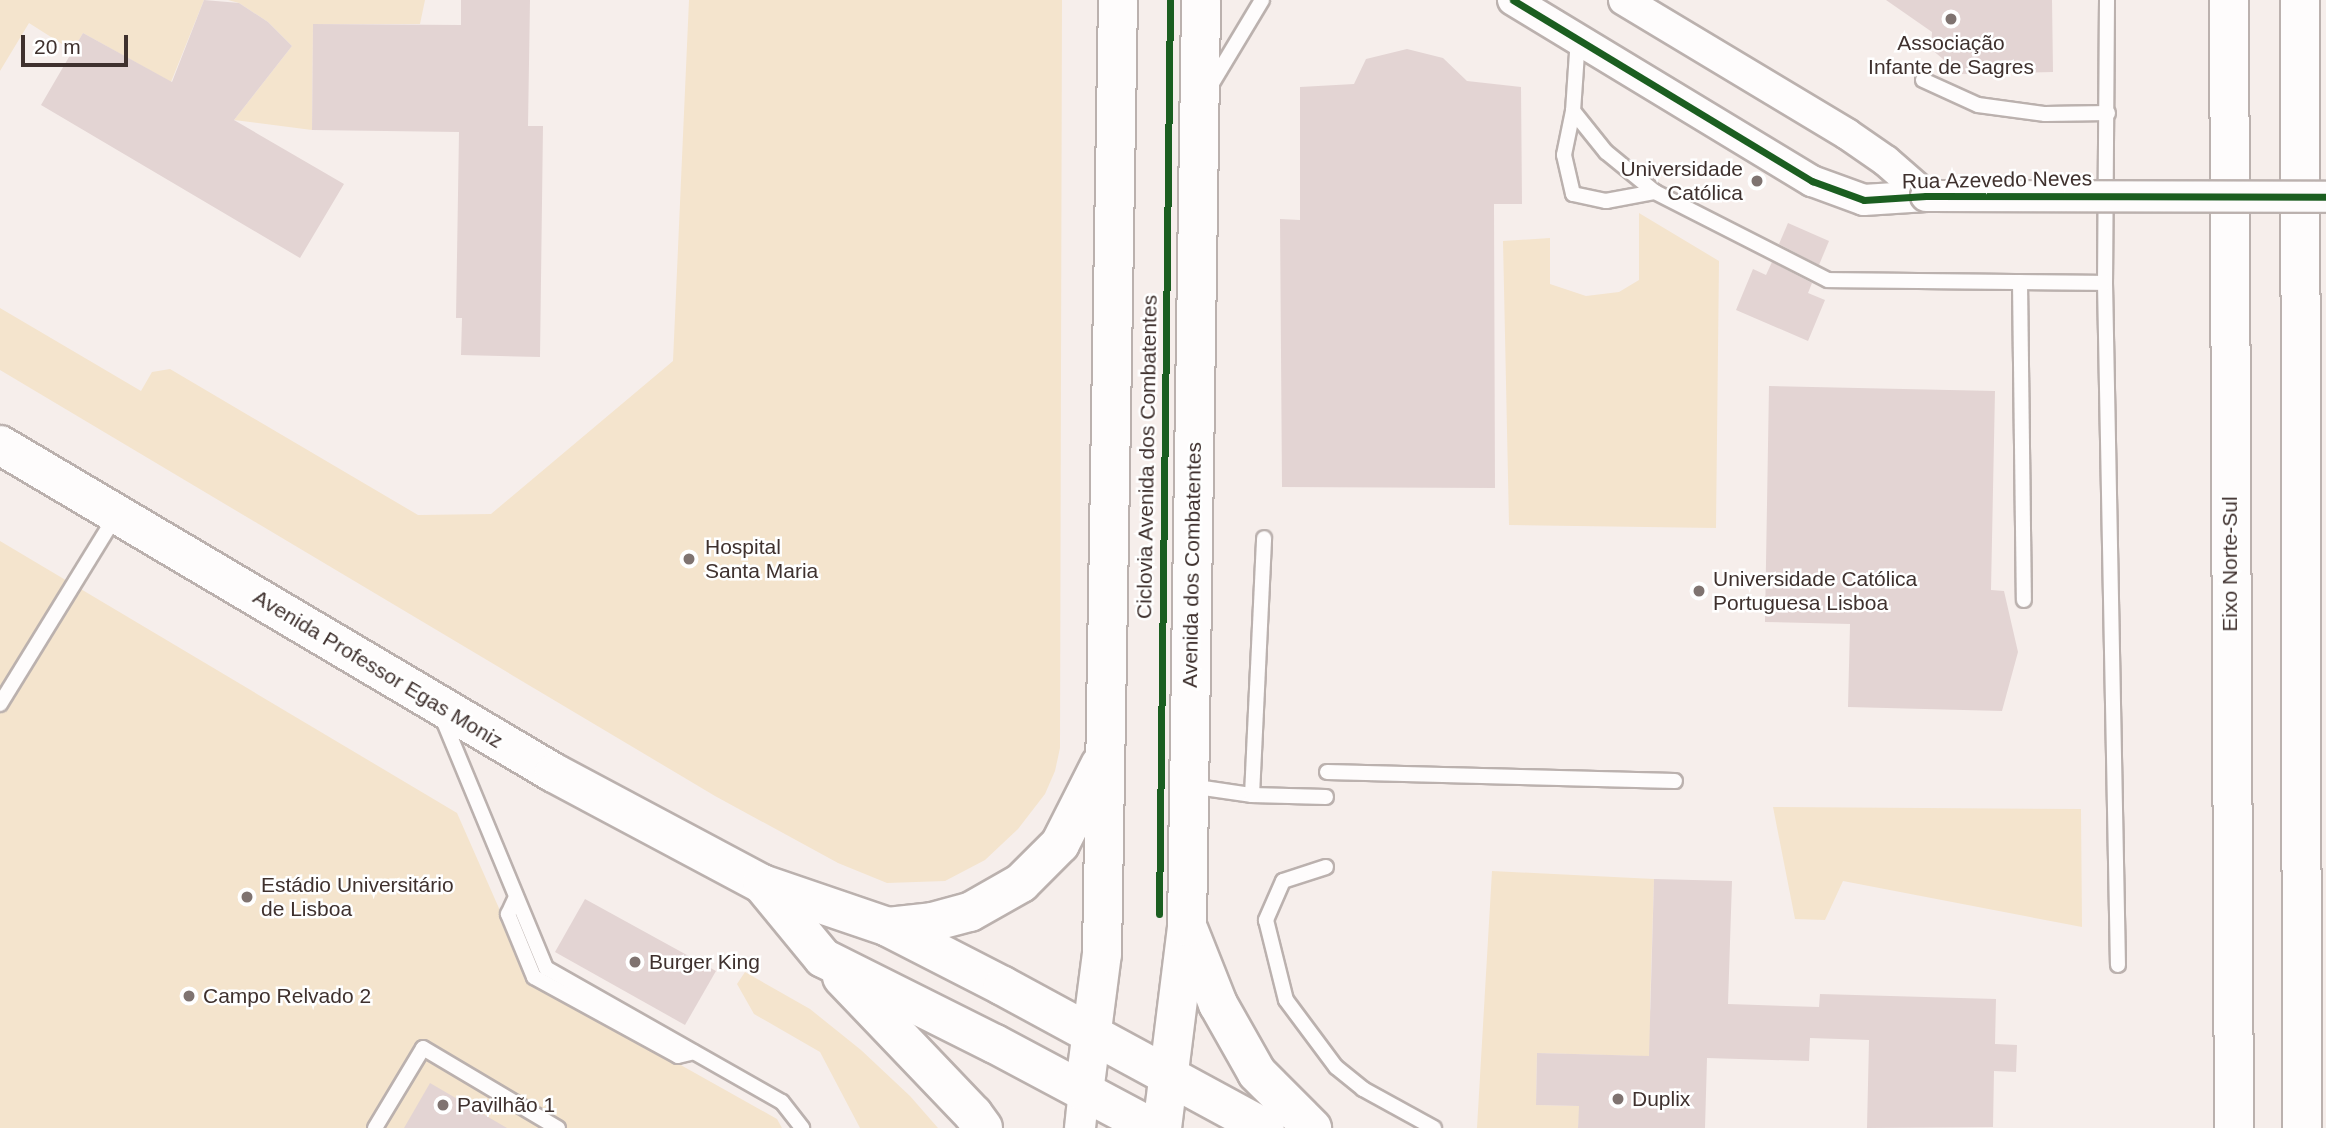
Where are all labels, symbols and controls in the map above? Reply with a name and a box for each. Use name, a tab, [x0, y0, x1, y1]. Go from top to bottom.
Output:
marker: Associação Infante de Sagres	[1943, 11, 1959, 27]
scale bar	[24, 21, 131, 65]
place label: Associação Infante de Sagres	[1868, 30, 2034, 80]
text: 20 m	[34, 35, 81, 58]
place label: Universidade Católica	[1620, 156, 1743, 206]
street label: Rua Azevedo Neves	[1901, 166, 2093, 194]
marker: Universidade Católica	[1749, 173, 1765, 189]
street label: Ciclovia Avenida dos Combatentes	[1132, 294, 1162, 620]
street label: Avenida dos Combatentes	[1177, 442, 1207, 688]
street label: Eixo Norte-Sul	[2217, 496, 2243, 632]
place label: Hospital Santa Maria	[705, 534, 818, 584]
marker: Hospital Santa Maria	[679, 549, 699, 569]
place label: Universidade Católica Portuguesa Lisboa	[1713, 566, 1917, 616]
marker: Universidade Católica Portuguesa Lisboa	[1691, 583, 1707, 599]
street label: Avenida Professor Egas Moniz	[249, 584, 507, 754]
place label: Estádio Universitário de Lisboa	[261, 872, 454, 922]
marker: Estádio Universitário de Lisboa	[239, 889, 255, 905]
place label: Burger King	[649, 949, 760, 975]
marker: Burger King	[627, 954, 643, 970]
place label: Campo Relvado 2	[203, 983, 371, 1009]
marker: Campo Relvado 2	[181, 988, 197, 1004]
place label: Duplix	[1632, 1086, 1690, 1112]
marker: Duplix	[1610, 1091, 1626, 1107]
place label: Pavilhão 1	[457, 1092, 555, 1118]
marker: Pavilhão 1	[435, 1097, 451, 1113]

